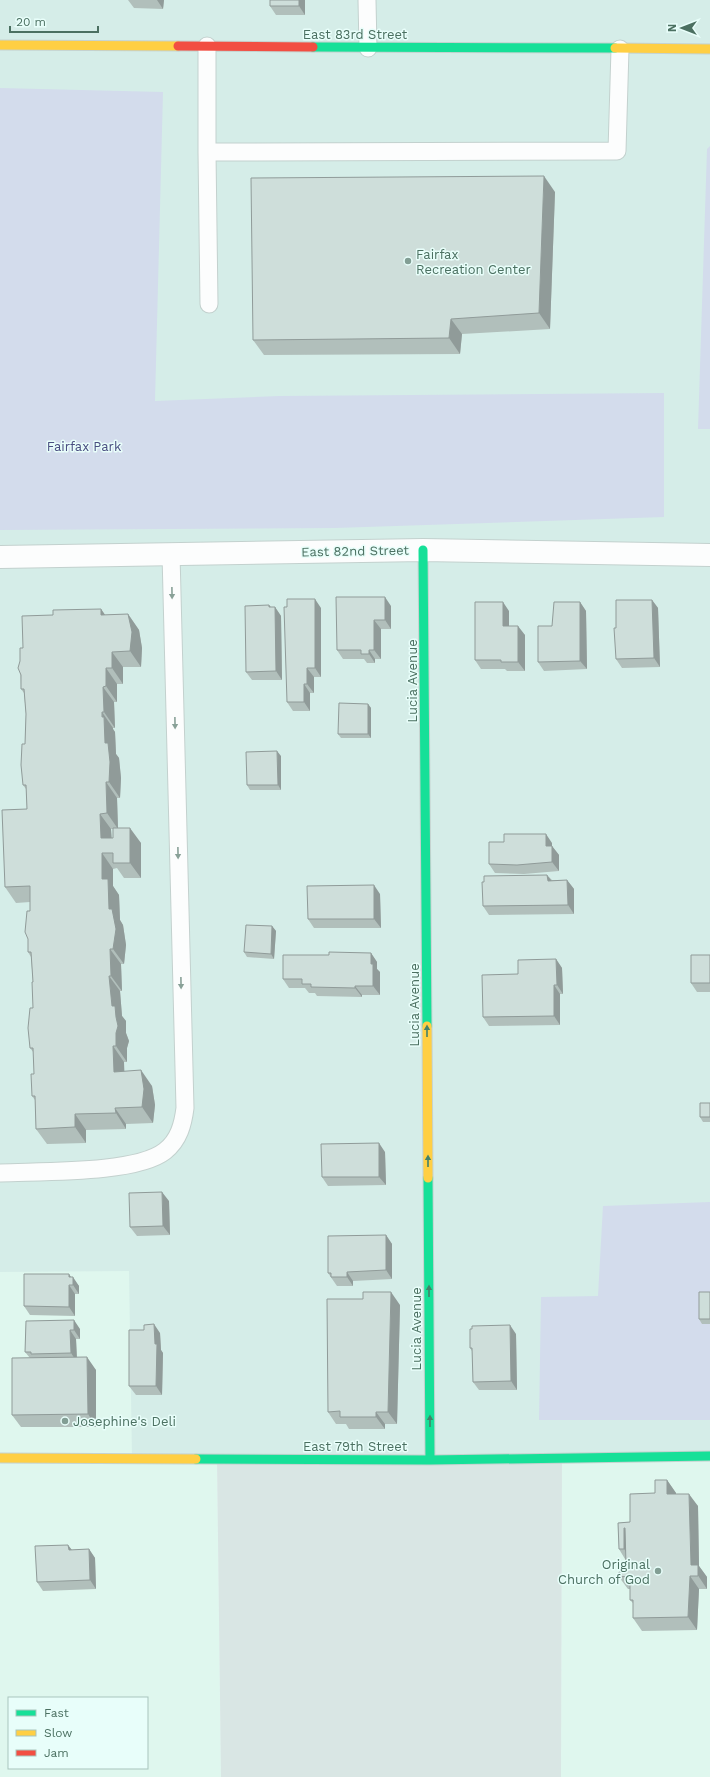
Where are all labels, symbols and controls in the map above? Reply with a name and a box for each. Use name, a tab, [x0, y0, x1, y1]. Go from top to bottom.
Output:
scale bar	[10, 8, 98, 34]
north arrow	[662, 8, 702, 48]
text: 20 m	[16, 15, 46, 29]
text: N	[666, 24, 679, 32]
street label: East 83rd Street	[303, 27, 408, 42]
place label: Fairfax Recreation Center	[416, 247, 531, 277]
marker: Fairfax Recreation Center	[403, 256, 413, 266]
park label: Fairfax Park	[47, 439, 122, 454]
street label: East 82nd Street	[301, 543, 410, 559]
one-way arrow	[169, 587, 175, 600]
street label: Lucia Avenue	[405, 639, 420, 723]
one-way arrow	[172, 717, 178, 730]
one-way arrow	[175, 847, 181, 860]
street label: Lucia Avenue	[407, 963, 422, 1047]
one-way arrow	[178, 977, 185, 989]
one-way arrow	[424, 1024, 430, 1037]
one-way arrow	[425, 1154, 431, 1167]
one-way arrow	[426, 1284, 432, 1297]
street label: Lucia Avenue	[409, 1287, 424, 1371]
place label: Josephine's Deli	[73, 1414, 176, 1429]
one-way arrow	[427, 1414, 433, 1427]
marker: Josephine's Deli	[60, 1416, 70, 1426]
street label: East 79th Street	[303, 1439, 408, 1454]
place label: Original Church of God	[558, 1557, 650, 1587]
marker: Original Church of God	[653, 1566, 663, 1576]
legend	[8, 1697, 148, 1769]
text: Fast	[44, 1706, 69, 1720]
text: Slow	[44, 1726, 72, 1740]
text: Jam	[44, 1746, 69, 1760]

